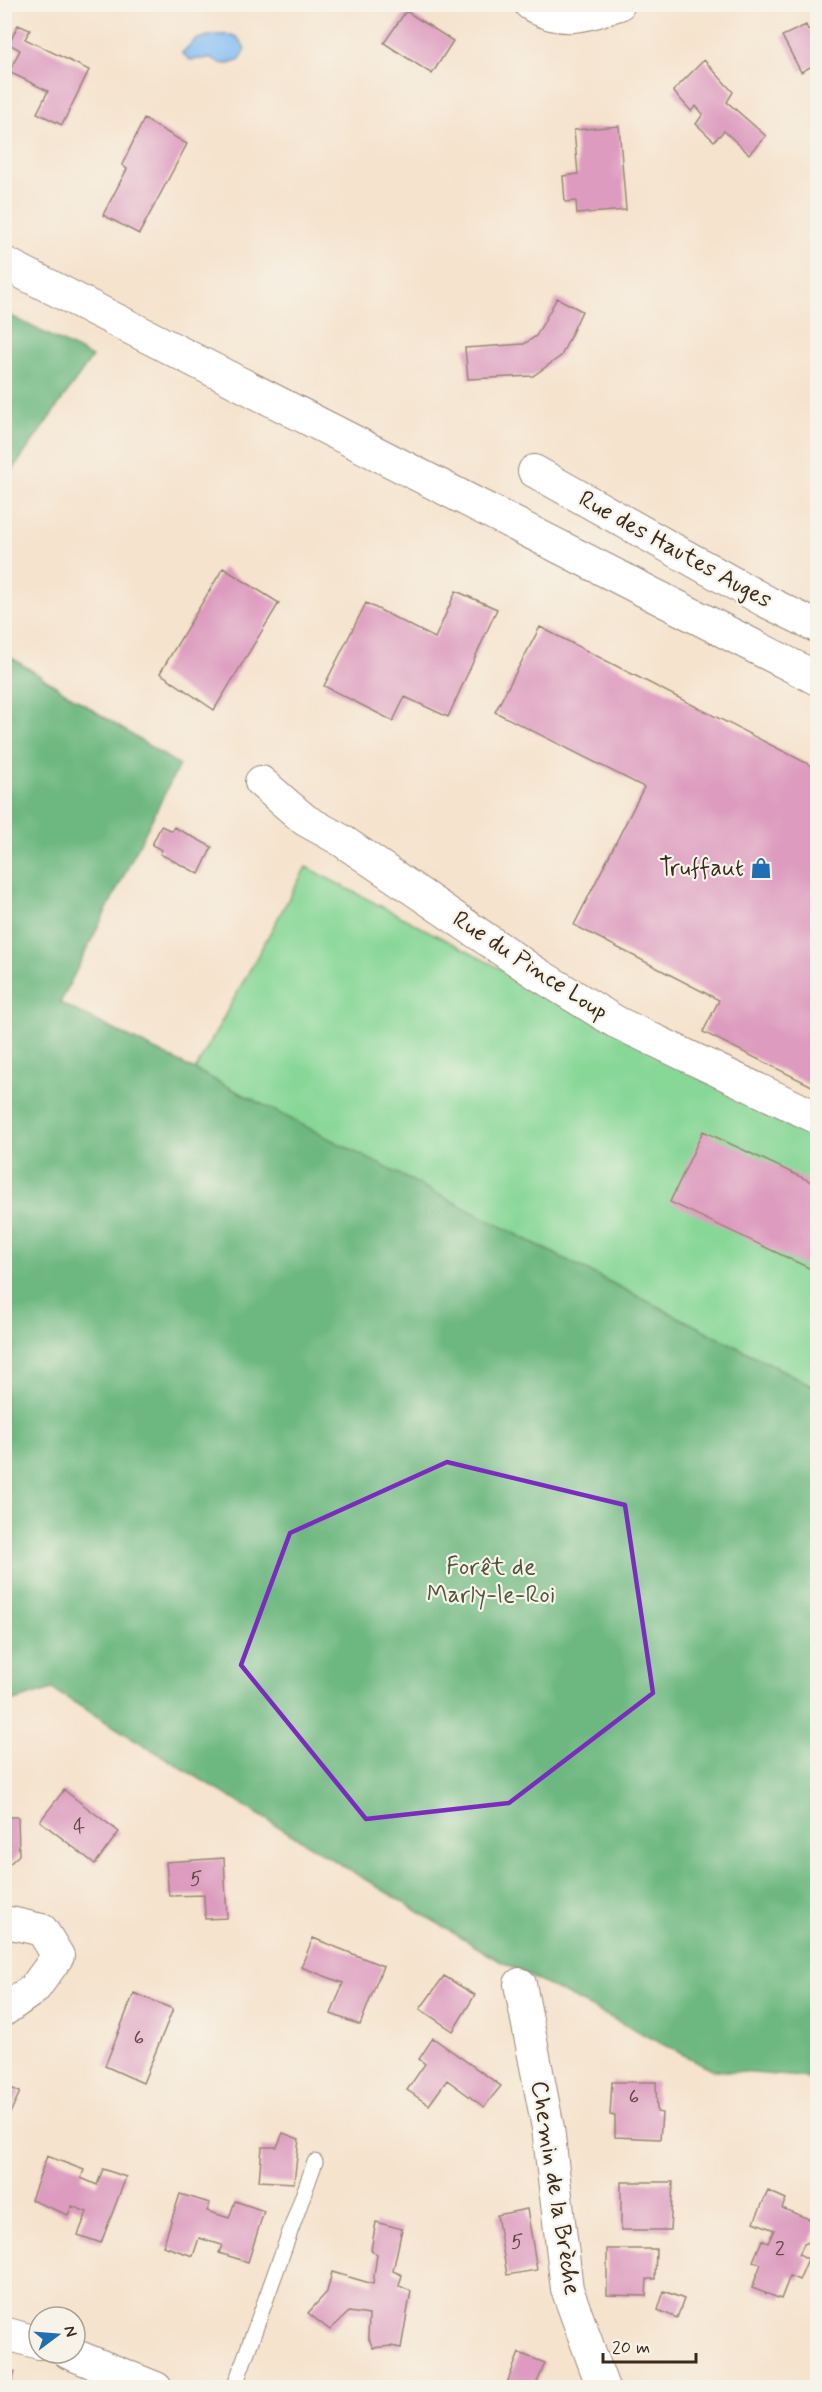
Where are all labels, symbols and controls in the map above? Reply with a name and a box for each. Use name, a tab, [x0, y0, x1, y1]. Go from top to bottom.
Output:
street label: Rue des Hautes Auges	[573, 484, 777, 616]
place label: Truffaut	[659, 853, 744, 884]
shop icon: Truffaut	[749, 856, 773, 880]
street label: Rue du Pince Loup	[446, 904, 614, 1028]
park label: Forêt de Marly-le-Roi	[427, 1552, 555, 1611]
house number: 4	[73, 1813, 85, 1841]
house number: 5	[190, 1865, 202, 1893]
house number: 6	[134, 2024, 144, 2052]
street label: Chemin de la Brèche	[523, 2079, 587, 2298]
house number: 6	[629, 2083, 639, 2111]
house number: 5	[511, 2228, 523, 2256]
house number: 2	[775, 2235, 785, 2263]
north arrow	[27, 2305, 87, 2365]
text: N	[58, 2323, 82, 2339]
scale bar	[603, 2326, 696, 2364]
text: 20 m	[612, 2336, 650, 2360]

